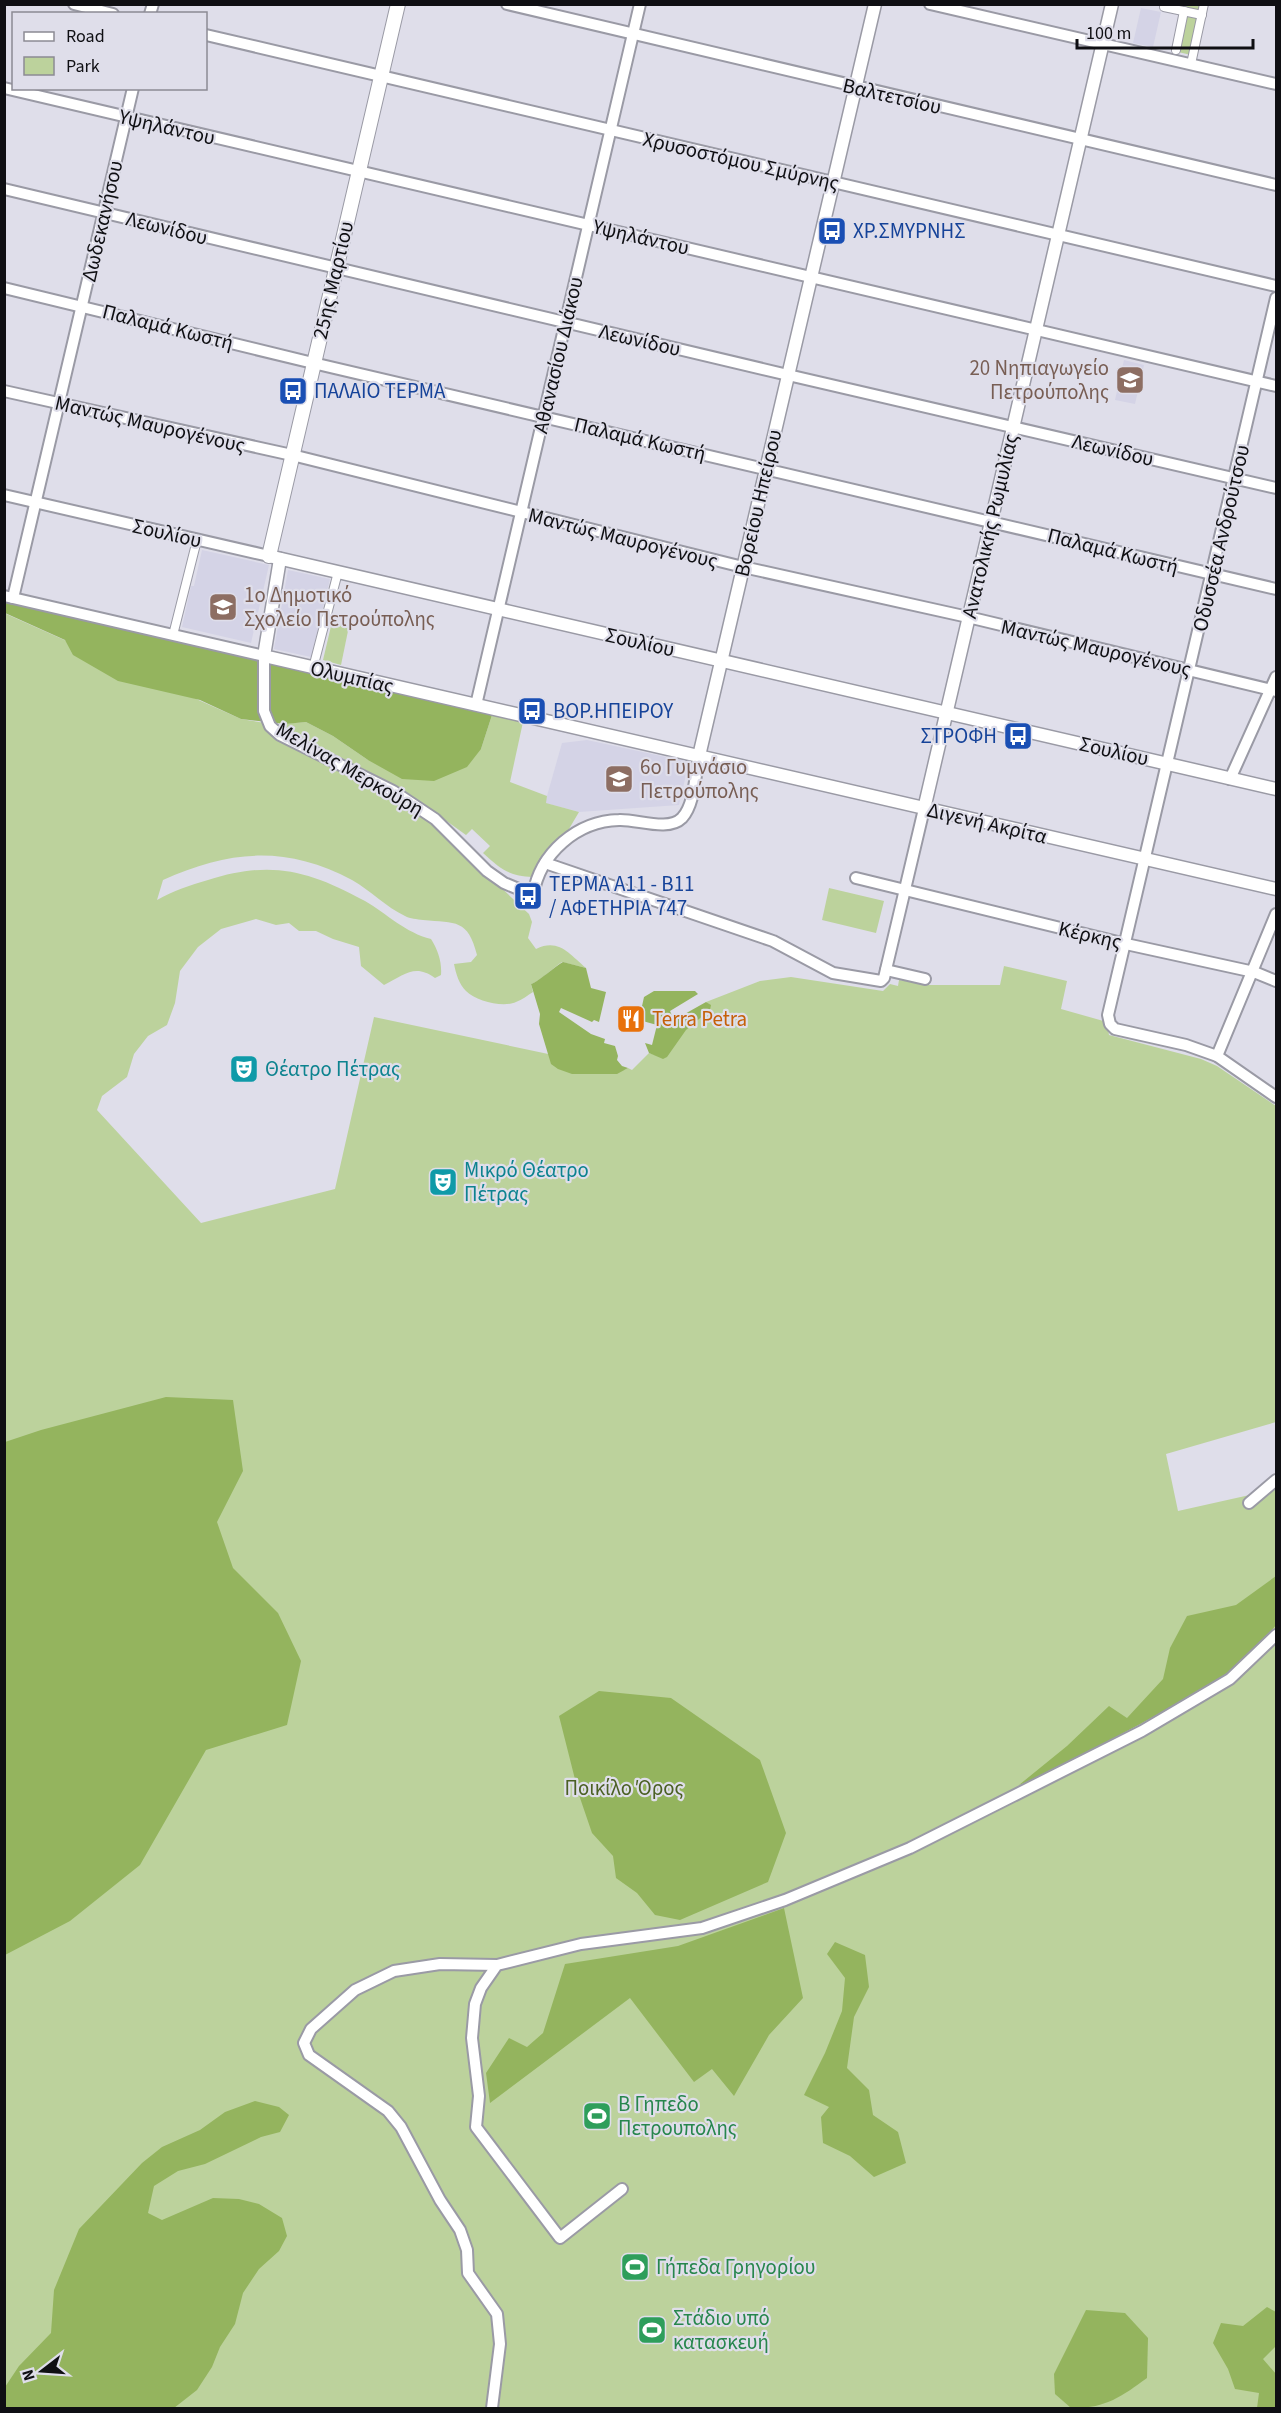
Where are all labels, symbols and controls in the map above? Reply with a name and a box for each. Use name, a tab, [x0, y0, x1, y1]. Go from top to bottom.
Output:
legend	[12, 12, 207, 90]
scale bar	[1077, 12, 1252, 50]
text: 100 m	[1086, 21, 1131, 46]
text: Road	[66, 24, 105, 49]
text: Park	[66, 54, 100, 79]
street label: Βαλτετσίου	[840, 70, 944, 122]
street label: Υψηλάντου	[115, 101, 218, 153]
street label: Χρυσοστόμου Σμύρνης	[640, 124, 842, 198]
street label: Δωδεκανήσου	[73, 157, 131, 285]
street label: Λεωνίδου	[123, 203, 211, 253]
street label: Υψηλάντου	[589, 211, 692, 263]
bus stop icon: ΧΡ.ΣΜΥΡΝΗΣ	[816, 215, 848, 247]
place label: ΧΡ.ΣΜΥΡΝΗΣ	[853, 216, 966, 246]
street label: 25ης Μαρτίου	[305, 218, 361, 342]
street label: Αθανασίου Διάκου	[525, 274, 591, 436]
street label: Παλαμά Κωστή	[99, 296, 237, 358]
street label: Λεωνίδου	[596, 316, 684, 364]
place label: 20 Νηπιαγωγείο Πετρούπολης	[969, 353, 1109, 407]
school or university icon: 20 Νηπιαγωγείο Πετρούπολης	[1114, 364, 1146, 396]
bus stop icon: ΠΑΛΑΙΟ ΤΕΡΜΑ	[277, 375, 309, 407]
place label: ΠΑΛΑΙΟ ΤΕΡΜΑ	[314, 376, 446, 406]
street label: Μαντώς Μαυρογένους	[52, 388, 248, 460]
street label: Παλαμά Κωστή	[571, 409, 709, 469]
street label: Βορείου Ηπείρου	[726, 426, 790, 580]
street label: Λεωνίδου	[1069, 426, 1157, 474]
street label: Ανατολικής Ρωμυλίας	[954, 431, 1026, 621]
street label: Οδυσσέα Ανδρούτσου	[1185, 441, 1257, 635]
street label: Μαντώς Μαυρογένους	[525, 500, 721, 576]
street label: Σουλίου	[129, 510, 205, 556]
street label: Παλαμά Κωστή	[1044, 520, 1182, 582]
place label: 1ο Δημοτικό Σχολείο Πετρούπολης	[244, 580, 435, 634]
school or university icon: 1ο Δημοτικό Σχολείο Πετρούπολης	[207, 591, 239, 623]
street label: Μαντώς Μαυρογένους	[998, 612, 1194, 684]
street label: Σουλίου	[602, 619, 678, 665]
street label: Ολυμπίας	[308, 653, 396, 701]
bus stop icon: ΒΟΡ.ΗΠΕΙΡΟΥ	[516, 695, 548, 727]
place label: ΒΟΡ.ΗΠΕΙΡΟΥ	[553, 696, 674, 726]
street label: Μελίνας Μερκούρη	[271, 714, 429, 824]
bus stop icon: ΣΤΡΟΦΗ	[1002, 720, 1034, 752]
place label: ΣΤΡΟΦΗ	[921, 721, 997, 751]
street label: Σουλίου	[1076, 728, 1152, 774]
place label: 6ο Γυμνάσιο Πετρούπολης	[640, 752, 759, 806]
school or university icon: 6ο Γυμνάσιο Πετρούπολης	[603, 763, 635, 795]
street label: Διγενή Ακρίτα	[924, 795, 1050, 851]
place label: ΤΕΡΜΑ Α11 - Β11 / ΑΦΕΤΗΡΙΑ 747	[549, 869, 695, 923]
bus stop icon: ΤΕΡΜΑ Α11 - Β11 / ΑΦΕΤΗΡΙΑ 747	[512, 880, 544, 912]
street label: Κέρκης	[1056, 913, 1124, 957]
restaurant icon: Terra Petra	[615, 1003, 647, 1035]
place label: Terra Petra	[652, 1004, 747, 1034]
theatre icon: Θέατρο Πέτρας	[228, 1053, 260, 1085]
place label: Θέατρο Πέτρας	[265, 1054, 400, 1084]
place label: Μικρό Θέατρο Πέτρας	[464, 1155, 589, 1209]
theatre icon: Μικρό Θέατρο Πέτρας	[427, 1166, 459, 1198]
park label: Ποικίλο Όρος	[564, 1773, 684, 1803]
place label: Β Γηπεδο Πετρουπολης	[618, 2089, 737, 2143]
sports icon: Β Γηπεδο Πετρουπολης	[581, 2100, 613, 2132]
sports icon: Γήπεδα Γρηγορίου	[619, 2251, 651, 2283]
place label: Γήπεδα Γρηγορίου	[656, 2252, 816, 2282]
place label: Στάδιο υπό κατασκευή	[673, 2303, 770, 2357]
sports icon: Στάδιο υπό κατασκευή	[636, 2314, 668, 2346]
north arrow	[12, 2341, 72, 2401]
text: N	[17, 2367, 41, 2383]

